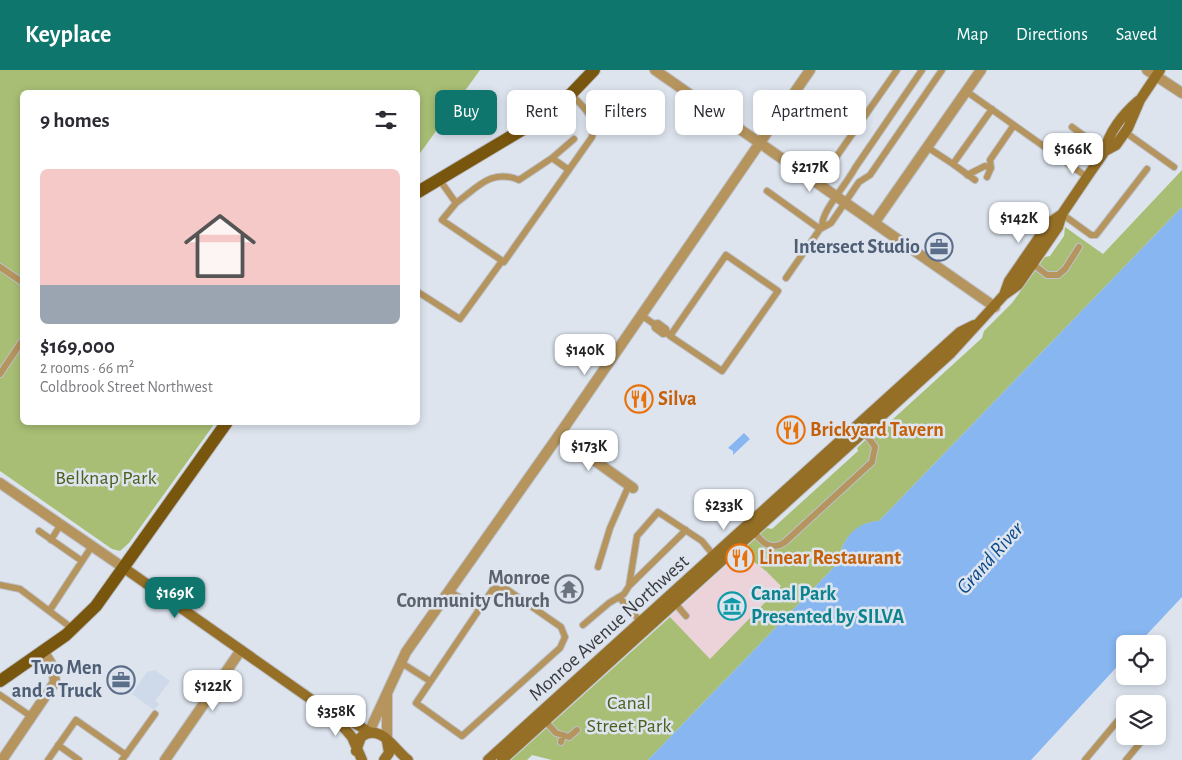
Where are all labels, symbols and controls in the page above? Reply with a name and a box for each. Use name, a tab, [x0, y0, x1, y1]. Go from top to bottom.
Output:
text: Keyplace	[25, 23, 111, 47]
text: Map	[957, 26, 988, 44]
text: Directions	[1016, 26, 1088, 44]
text: Saved	[1116, 26, 1157, 44]
chip: Buy	[435, 90, 497, 135]
chip: Rent	[507, 90, 576, 135]
chip: Filters	[586, 90, 665, 135]
chip: New	[675, 90, 743, 135]
chip: Apartment	[753, 90, 866, 135]
icon: filters	[372, 106, 400, 134]
text: 9 homes	[40, 110, 110, 131]
pin: $166K	[1038, 132, 1108, 175]
text: $166K	[1054, 141, 1092, 157]
pin: $217K	[775, 150, 845, 193]
text: $217K	[792, 159, 828, 175]
icon: home	[175, 201, 265, 291]
pin: $142K	[984, 202, 1054, 244]
text: $142K	[1000, 210, 1038, 226]
office icon: Intersect Studio	[924, 232, 954, 262]
place label: Intersect Studio	[793, 237, 920, 257]
pin: $140K	[550, 334, 620, 376]
text: $169,000	[40, 336, 115, 357]
text: $140K	[566, 342, 604, 358]
text: 2 rooms · 66 m²	[40, 360, 134, 376]
text: Coldbrook Street Northwest	[40, 379, 213, 395]
restaurant icon: Silva	[624, 384, 654, 414]
place label: Silva	[658, 389, 697, 409]
restaurant icon: Brickyard Tavern	[776, 415, 806, 445]
place label: Brickyard Tavern	[810, 420, 944, 440]
pin: $173K	[554, 430, 624, 472]
text: $173K	[571, 438, 607, 454]
park label: Belknap Park	[55, 468, 157, 488]
pin: $233K	[689, 488, 759, 531]
text: $233K	[705, 497, 743, 513]
water label: Grand River	[953, 517, 1028, 598]
restaurant icon: Linear Restaurant	[725, 543, 755, 573]
place label: Linear Restaurant	[759, 548, 901, 568]
street label: Monroe Avenue Northwest	[525, 551, 693, 705]
place label: Monroe Community Church	[397, 568, 550, 611]
temple icon: Monroe Community Church	[554, 574, 584, 604]
pin: $169K	[140, 576, 210, 619]
place label: Canal Park Presented by SILVA	[751, 584, 904, 627]
text: $169K	[156, 585, 194, 601]
museum icon: Canal Park Presented by SILVA	[717, 591, 747, 621]
map controls	[1116, 635, 1166, 745]
button: locate	[1116, 635, 1166, 685]
place label: Two Men and a Truck	[12, 658, 102, 701]
office icon: Two Men and a Truck	[106, 665, 136, 695]
pin: $122K	[178, 670, 248, 712]
text: $122K	[194, 678, 232, 694]
park label: Canal Street Park	[587, 693, 671, 736]
pin: $358K	[301, 694, 371, 737]
button: layers	[1116, 695, 1166, 745]
text: $358K	[317, 703, 355, 719]

